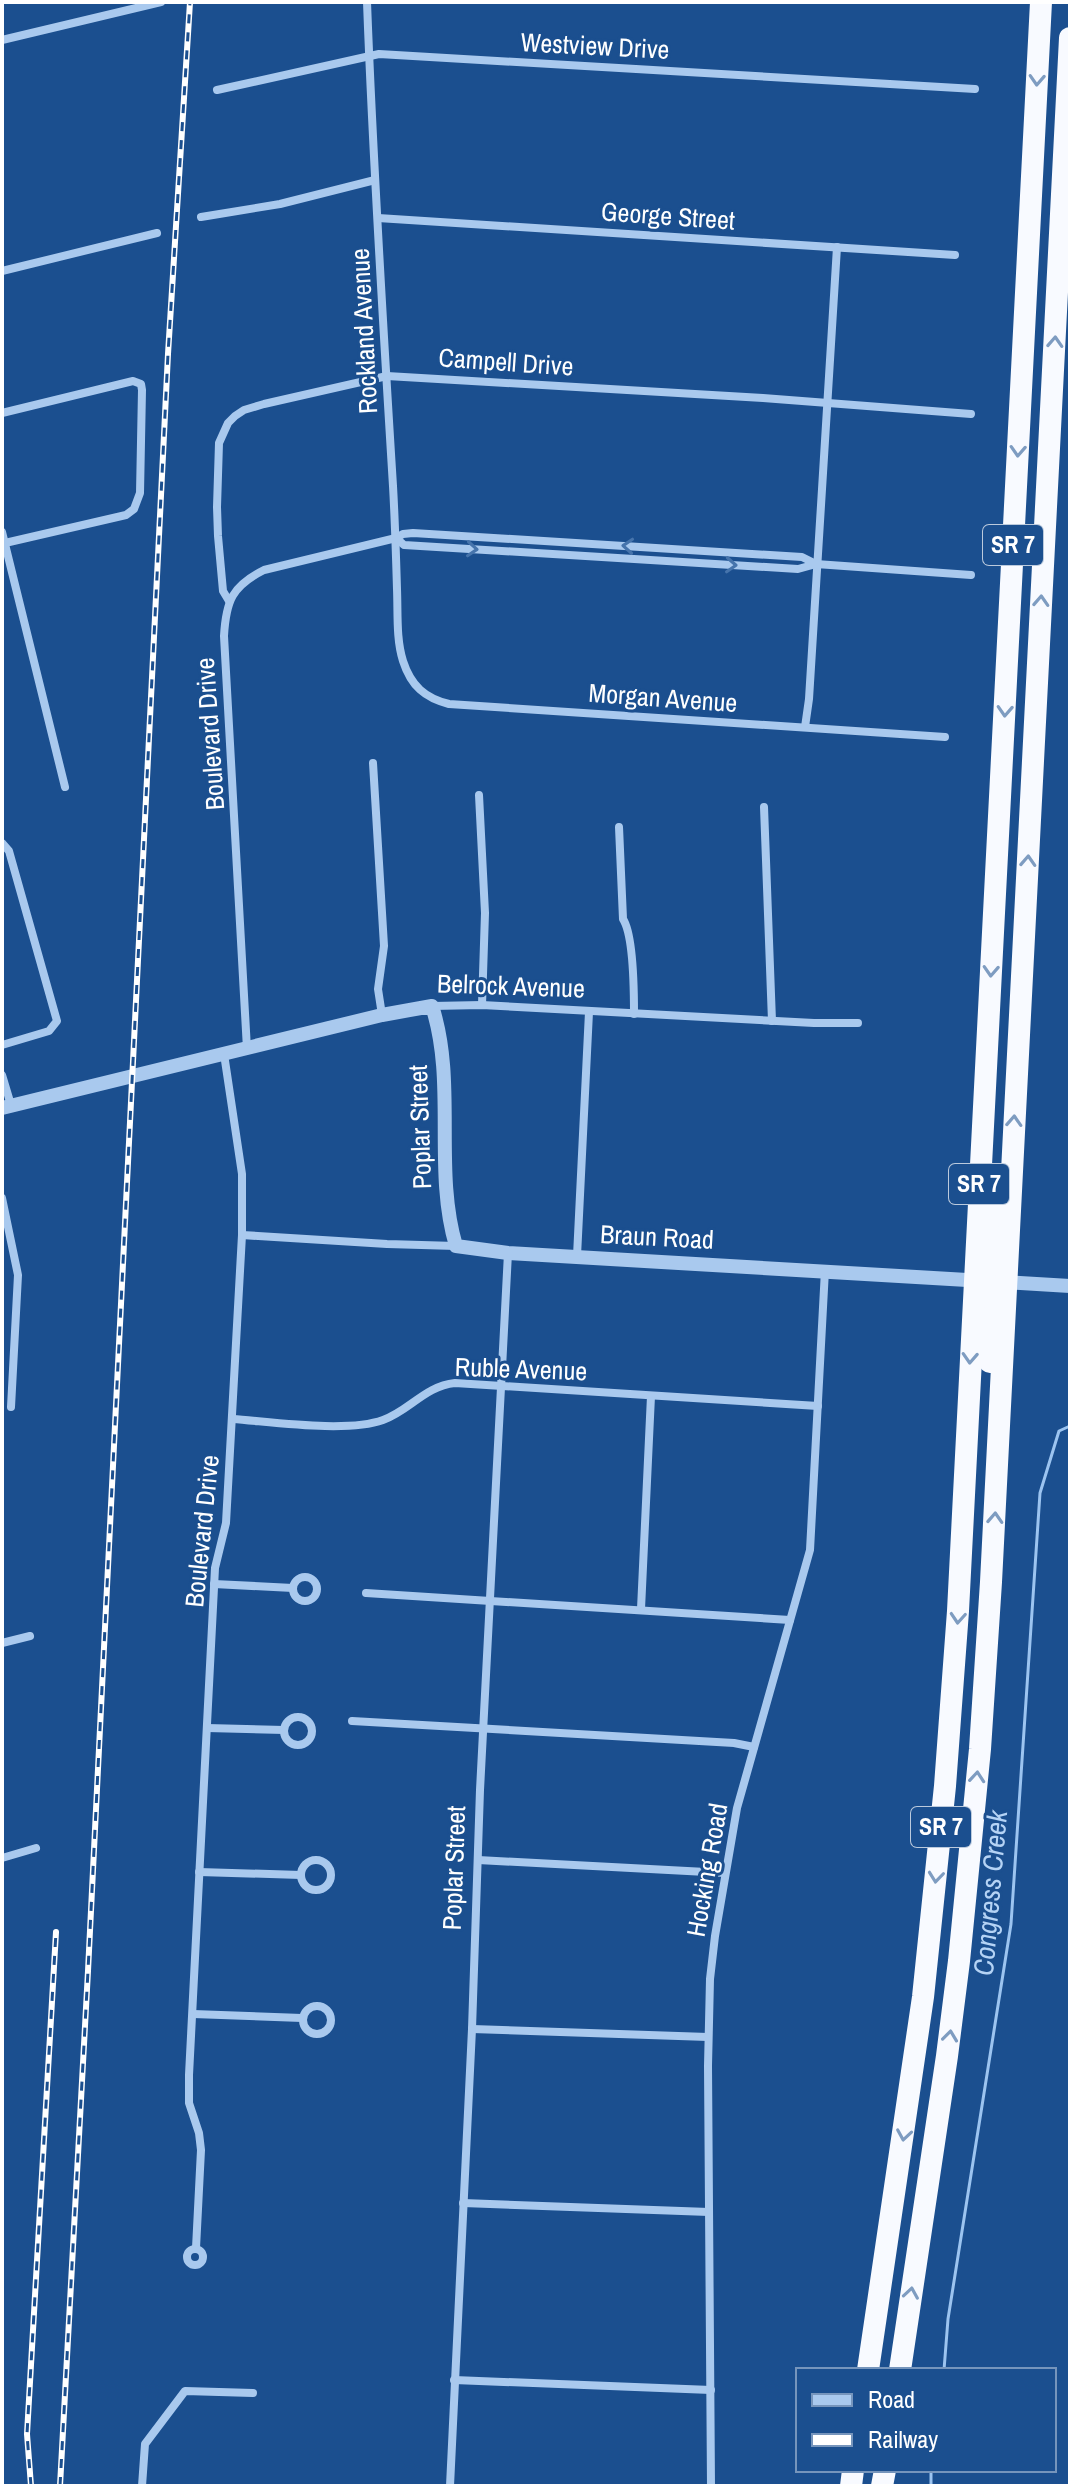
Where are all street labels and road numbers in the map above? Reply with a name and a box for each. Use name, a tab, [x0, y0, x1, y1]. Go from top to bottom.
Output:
street label: Westview Drive	[520, 24, 670, 67]
street label: George Street	[600, 193, 736, 238]
street label: Rockland Avenue	[342, 247, 385, 415]
street label: Campell Drive	[437, 339, 575, 384]
road number: SR 7	[983, 525, 1043, 565]
street label: Boulevard Drive	[187, 657, 232, 811]
street label: Morgan Avenue	[588, 675, 739, 720]
street label: Belrock Avenue	[437, 965, 585, 1006]
street label: Poplar Street	[400, 1064, 439, 1190]
road number: SR 7	[949, 1164, 1009, 1204]
street label: Braun Road	[599, 1216, 715, 1257]
street label: Ruble Avenue	[454, 1349, 588, 1388]
street label: Boulevard Drive	[176, 1453, 227, 1609]
street label: Hocking Road	[678, 1800, 735, 1939]
street label: Poplar Street	[434, 1805, 473, 1931]
road number: SR 7	[911, 1807, 971, 1847]

